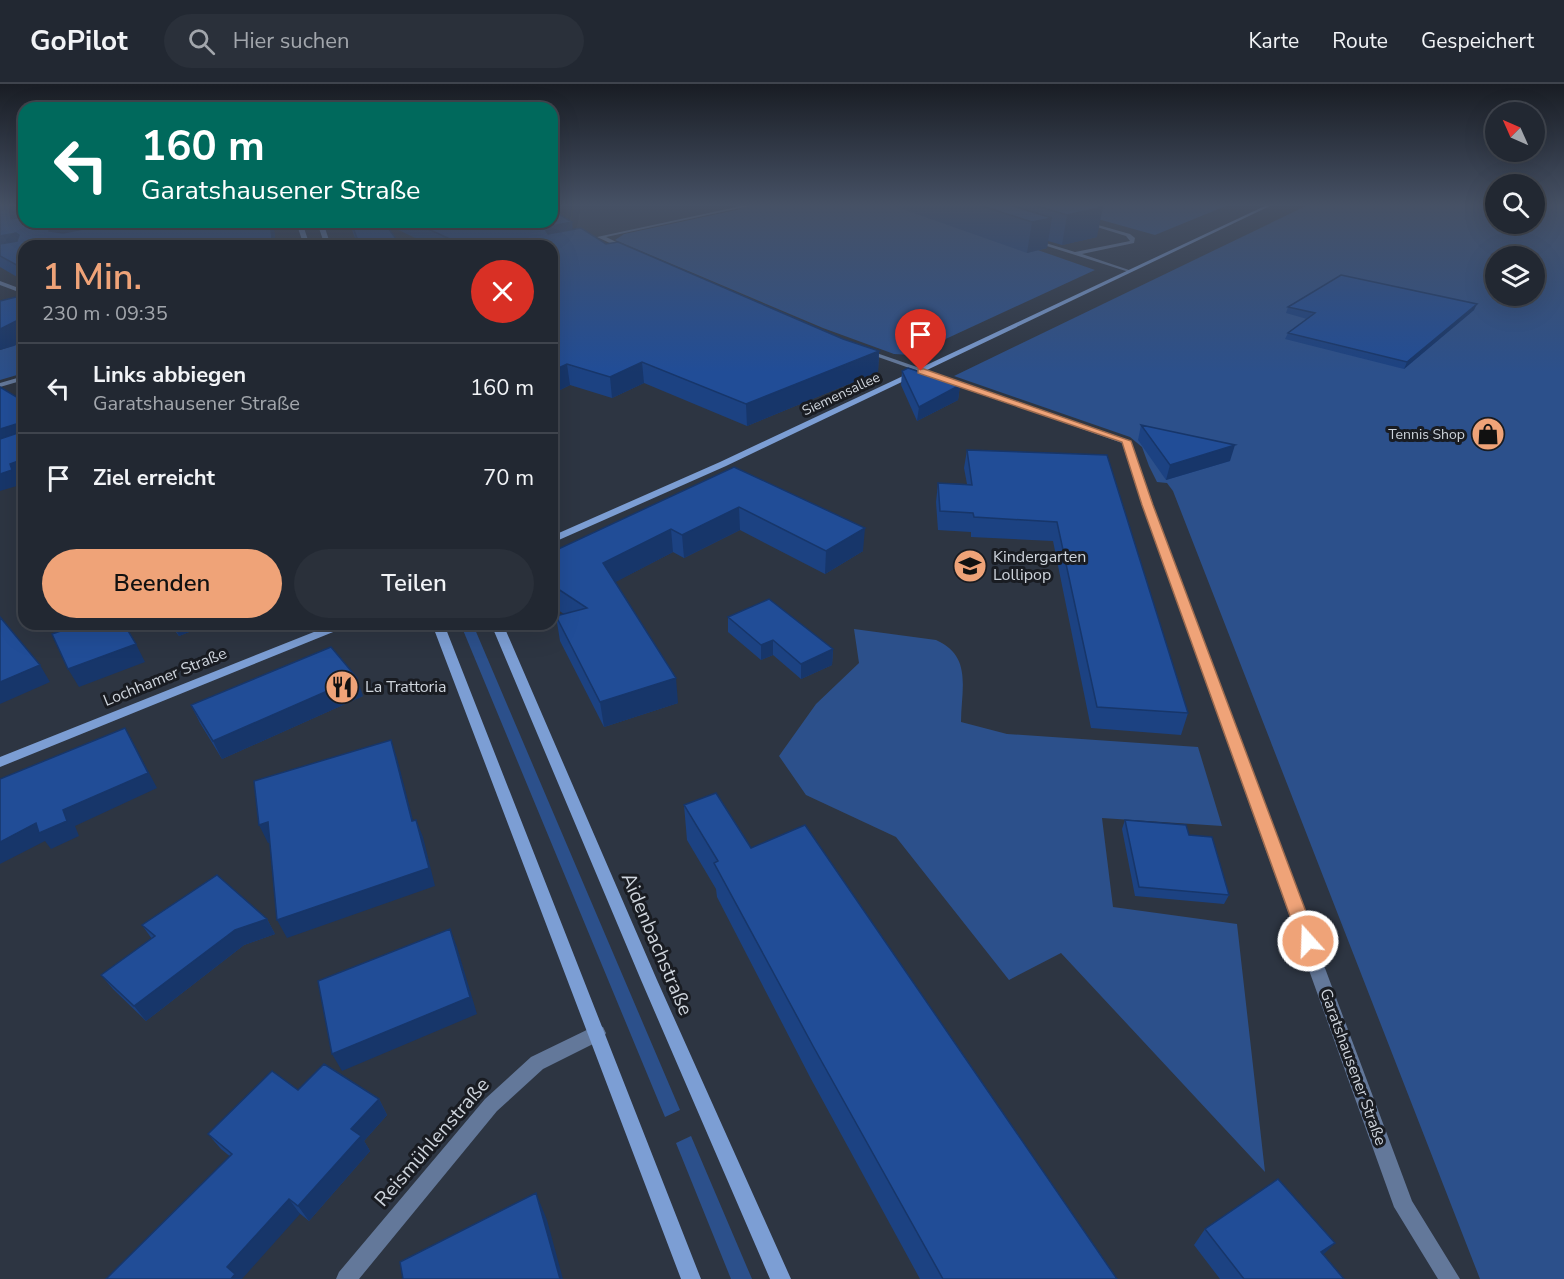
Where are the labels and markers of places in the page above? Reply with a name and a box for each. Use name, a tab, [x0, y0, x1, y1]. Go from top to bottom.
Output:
pin	[895, 309, 946, 371]
shop icon: Tennis Shop	[1470, 416, 1506, 452]
place label: Tennis Shop	[1388, 425, 1465, 444]
place label: Kindergarten Lollipop	[993, 546, 1086, 586]
school or university icon: Kindergarten Lollipop	[952, 548, 988, 584]
restaurant icon: La Trattoria	[324, 669, 360, 705]
place label: La Trattoria	[365, 676, 447, 698]

